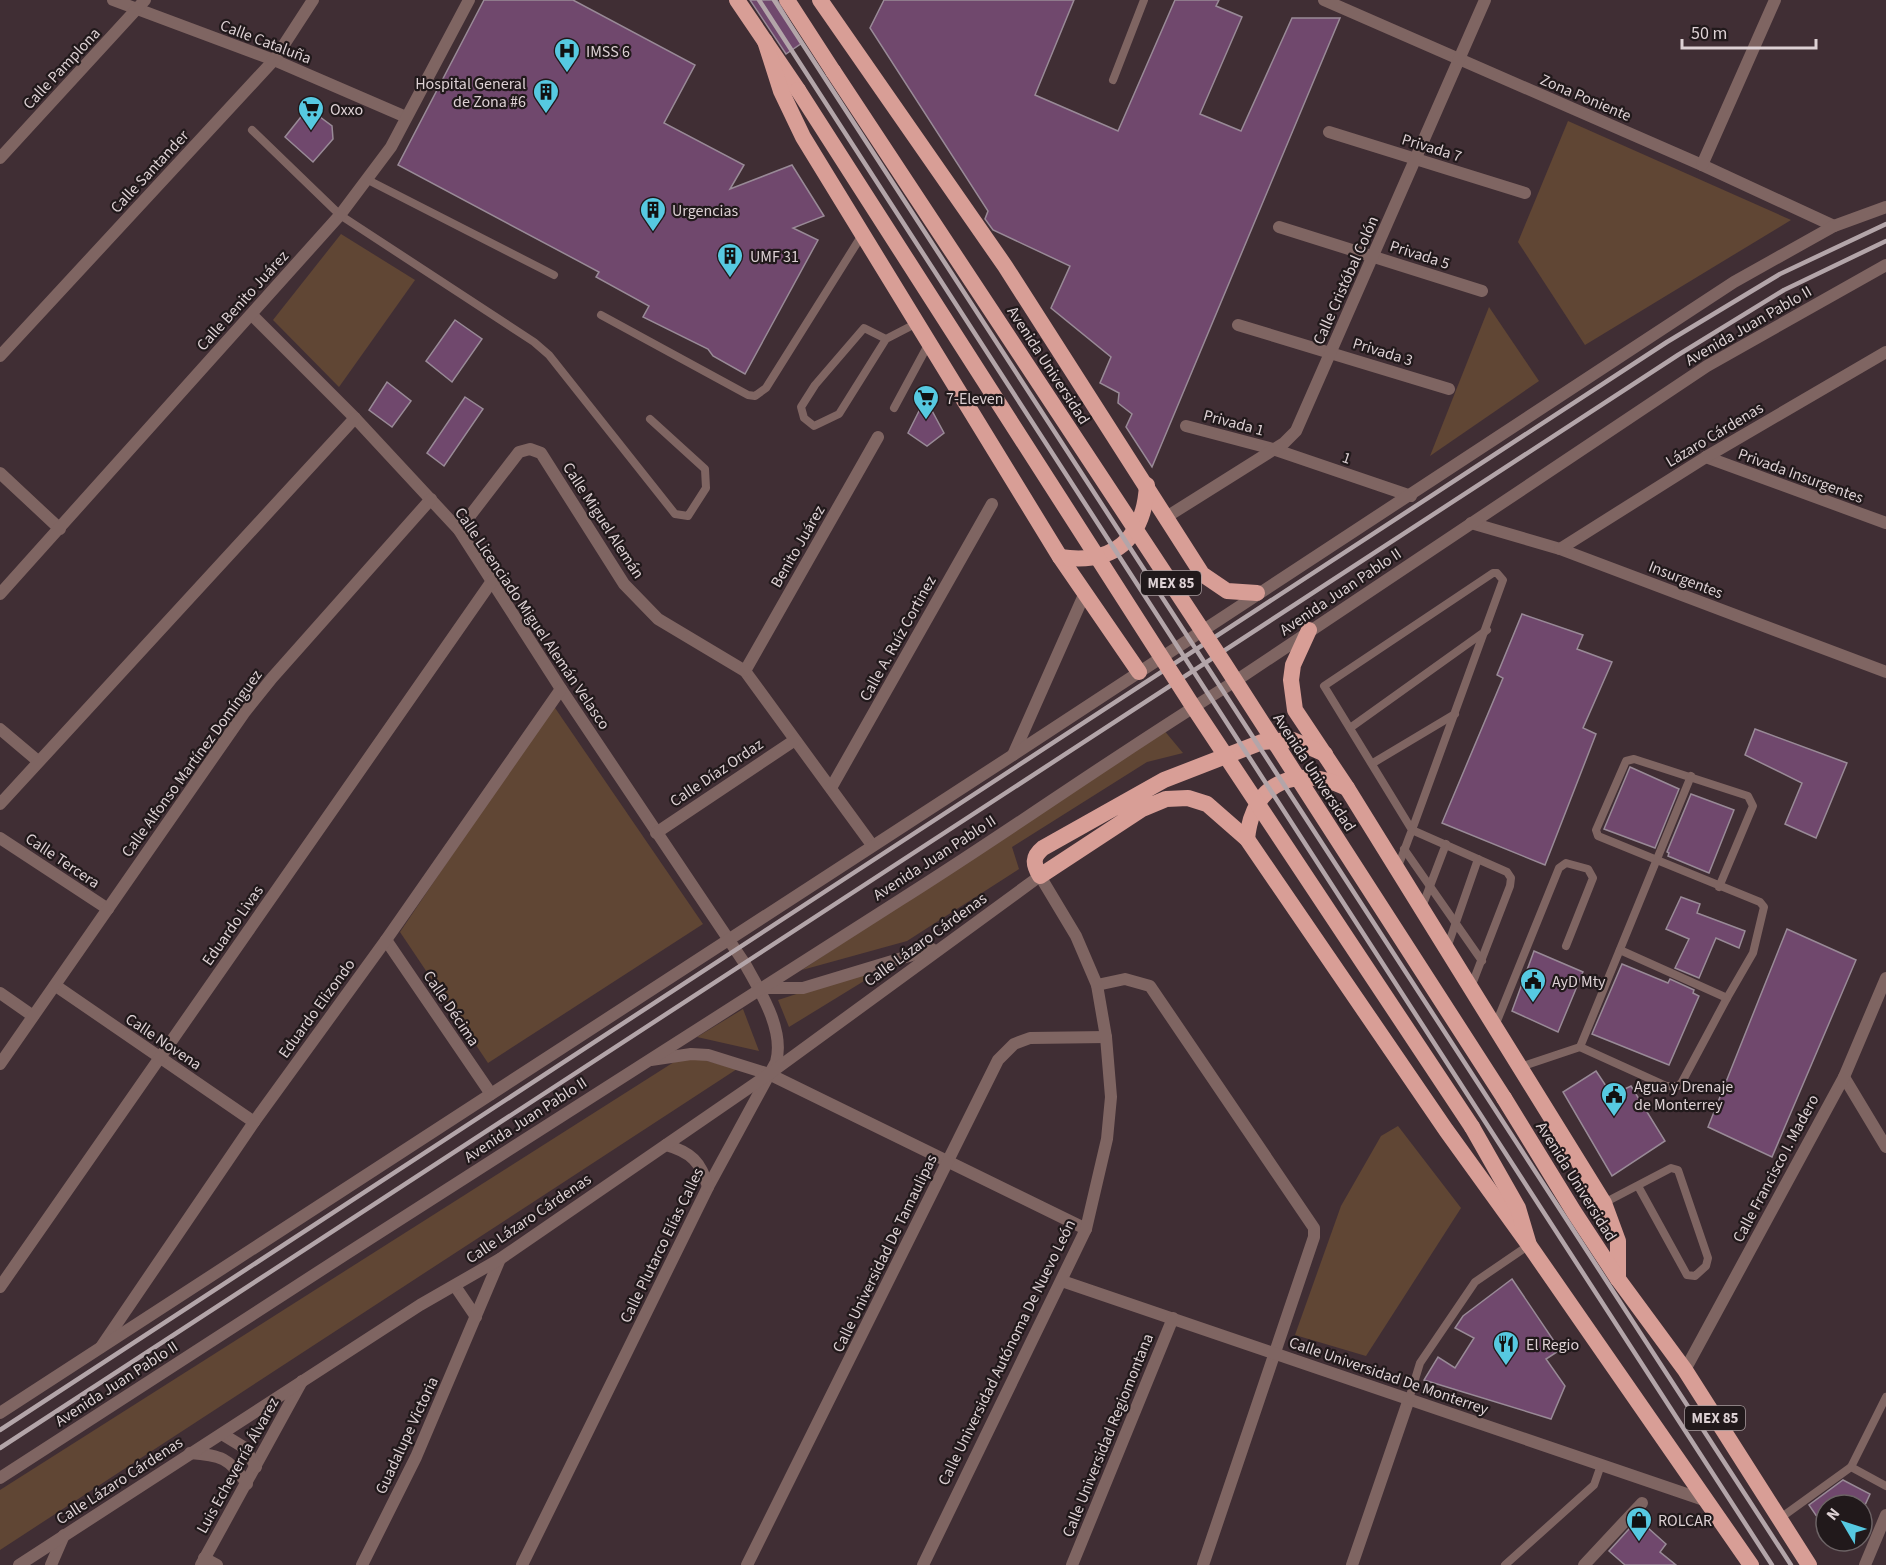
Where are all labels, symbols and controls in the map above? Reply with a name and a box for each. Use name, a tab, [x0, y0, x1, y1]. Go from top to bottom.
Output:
scale bar	[1682, 12, 1816, 50]
street label: Calle Cataluña	[217, 14, 314, 69]
text: 50 m	[1691, 21, 1727, 46]
street label: Calle Pamplona	[18, 23, 105, 114]
hospital icon: IMSS 6	[552, 36, 582, 74]
place label: IMSS 6	[586, 41, 630, 63]
street label: Zona Poniente	[1537, 69, 1635, 127]
place label: Hospital General de Zona #6	[415, 73, 526, 113]
building icon: Hospital General de Zona #6	[531, 77, 561, 115]
supermarket icon: Oxxo	[296, 94, 326, 132]
place label: Oxxo	[330, 99, 363, 121]
street label: Calle Santander	[106, 125, 194, 218]
street label: Privada 7	[1399, 128, 1465, 168]
building icon: Urgencias	[638, 195, 668, 233]
place label: Urgencias	[672, 200, 739, 222]
street label: Calle Cristóbal Colón	[1308, 213, 1384, 348]
street label: Privada 5	[1387, 235, 1453, 275]
building icon: UMF 31	[715, 241, 745, 279]
street label: Calle Benito Juárez	[192, 246, 294, 356]
place label: UMF 31	[750, 246, 799, 268]
street label: Avenida Juan Pablo II	[1681, 281, 1816, 371]
street label: Avenida Universidad	[1002, 302, 1095, 429]
street label: Privada 3	[1350, 332, 1416, 372]
supermarket icon: 7-Eleven	[911, 383, 941, 421]
place label: 7-Eleven	[946, 388, 1004, 410]
street label: Lázaro Cárdenas	[1661, 397, 1768, 473]
street label: Privada 1	[1201, 404, 1267, 442]
street label: Privada Insurgentes	[1735, 443, 1867, 509]
street label: 1	[1339, 446, 1354, 470]
street label: Calle Miguel Alemán	[557, 458, 649, 583]
street label: Benito Juárez	[765, 501, 830, 592]
street label: Calle Licenciado Miguel Alemán Velasco	[449, 503, 615, 734]
street label: Avenida Juan Pablo II	[1275, 543, 1406, 641]
street label: Insurgentes	[1645, 556, 1726, 604]
road number: MEX 85	[1141, 571, 1201, 595]
street label: Calle A. Ruíz Cortinez	[854, 572, 942, 705]
street label: Calle Alfonso Martínez Domínguez	[116, 665, 268, 862]
street label: Avenida Universidad	[1268, 709, 1361, 836]
street label: Calle Díaz Ordaz	[666, 733, 768, 812]
street label: Avenida Juan Pablo II	[869, 810, 1000, 906]
street label: Calle Tercera	[21, 828, 104, 894]
street label: Eduardo Livas	[197, 881, 269, 970]
street label: Calle Lázaro Cárdenas	[860, 888, 992, 992]
street label: Eduardo Elizondo	[273, 954, 360, 1063]
street label: Calle Décima	[418, 966, 485, 1051]
public building icon: AyD Mty	[1518, 966, 1548, 1004]
place label: AyD Mty	[1552, 971, 1606, 993]
street label: Calle Novena	[121, 1008, 206, 1075]
street label: Avenida Juan Pablo II	[460, 1072, 591, 1168]
place label: Agua y Drenaje de Monterrey	[1634, 1076, 1733, 1116]
public building icon: Agua y Drenaje de Monterrey	[1599, 1080, 1629, 1118]
street label: Calle Francisco I. Madero	[1727, 1091, 1824, 1246]
street label: Avenida Universidad	[1531, 1118, 1622, 1245]
street label: Calle Universidad De Tamaulipas	[827, 1150, 943, 1356]
street label: Calle Plutarco Elías Calles	[615, 1164, 709, 1327]
street label: Calle Lázaro Cárdenas	[461, 1168, 596, 1269]
street label: Calle Universidad Autónoma De Nuevo León	[933, 1216, 1081, 1489]
restaurant icon: El Regio	[1491, 1329, 1521, 1367]
street label: Calle Universidad Regiomontana	[1057, 1330, 1159, 1541]
street label: Calle Universidad De Monterrey	[1286, 1331, 1492, 1421]
place label: El Regio	[1526, 1334, 1579, 1356]
street label: Avenida Juan Pablo II	[51, 1336, 182, 1432]
street label: Guadalupe Victoria	[370, 1373, 444, 1498]
street label: Luis Echeverría Álvarez	[191, 1393, 284, 1537]
road number: MEX 85	[1685, 1406, 1745, 1430]
street label: Calle Lázaro Cárdenas	[52, 1431, 187, 1530]
north arrow	[1814, 1493, 1874, 1553]
text: N	[1821, 1503, 1845, 1525]
shop icon: ROLCAR	[1624, 1505, 1654, 1543]
place label: ROLCAR	[1658, 1510, 1712, 1532]

